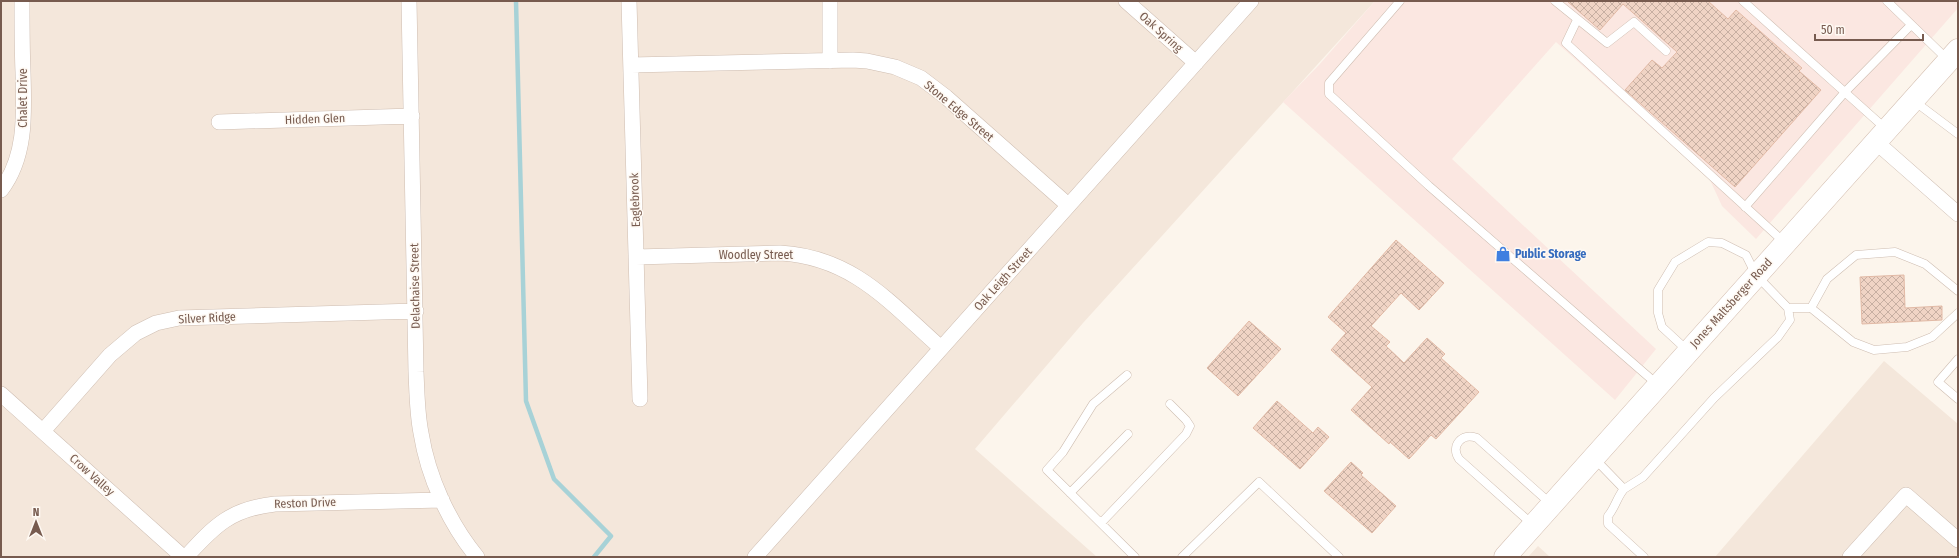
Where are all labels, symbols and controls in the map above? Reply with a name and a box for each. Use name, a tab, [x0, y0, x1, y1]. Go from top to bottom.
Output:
street label: Oak Spring	[1137, 9, 1186, 55]
scale bar	[1815, 16, 1923, 42]
text: 50 m	[1821, 23, 1845, 37]
street label: Chalet Drive	[16, 68, 30, 128]
street label: Stone Edge Street	[921, 78, 997, 144]
street label: Hidden Glen	[285, 111, 345, 127]
street label: Eaglebrook	[627, 172, 643, 227]
street label: Delachaise Street	[407, 243, 423, 329]
street label: Oak Leigh Street	[971, 245, 1035, 313]
shop icon: Public Storage	[1494, 245, 1512, 263]
place label: Public Storage	[1515, 247, 1586, 261]
street label: Woodley Street	[719, 248, 793, 262]
street label: Jones Maltsberger Road	[1687, 255, 1775, 351]
street label: Silver Ridge	[178, 309, 236, 326]
street label: Crow Valley	[67, 451, 118, 499]
street label: Reston Drive	[274, 495, 336, 511]
north arrow	[16, 502, 56, 542]
text: N	[33, 506, 39, 519]

